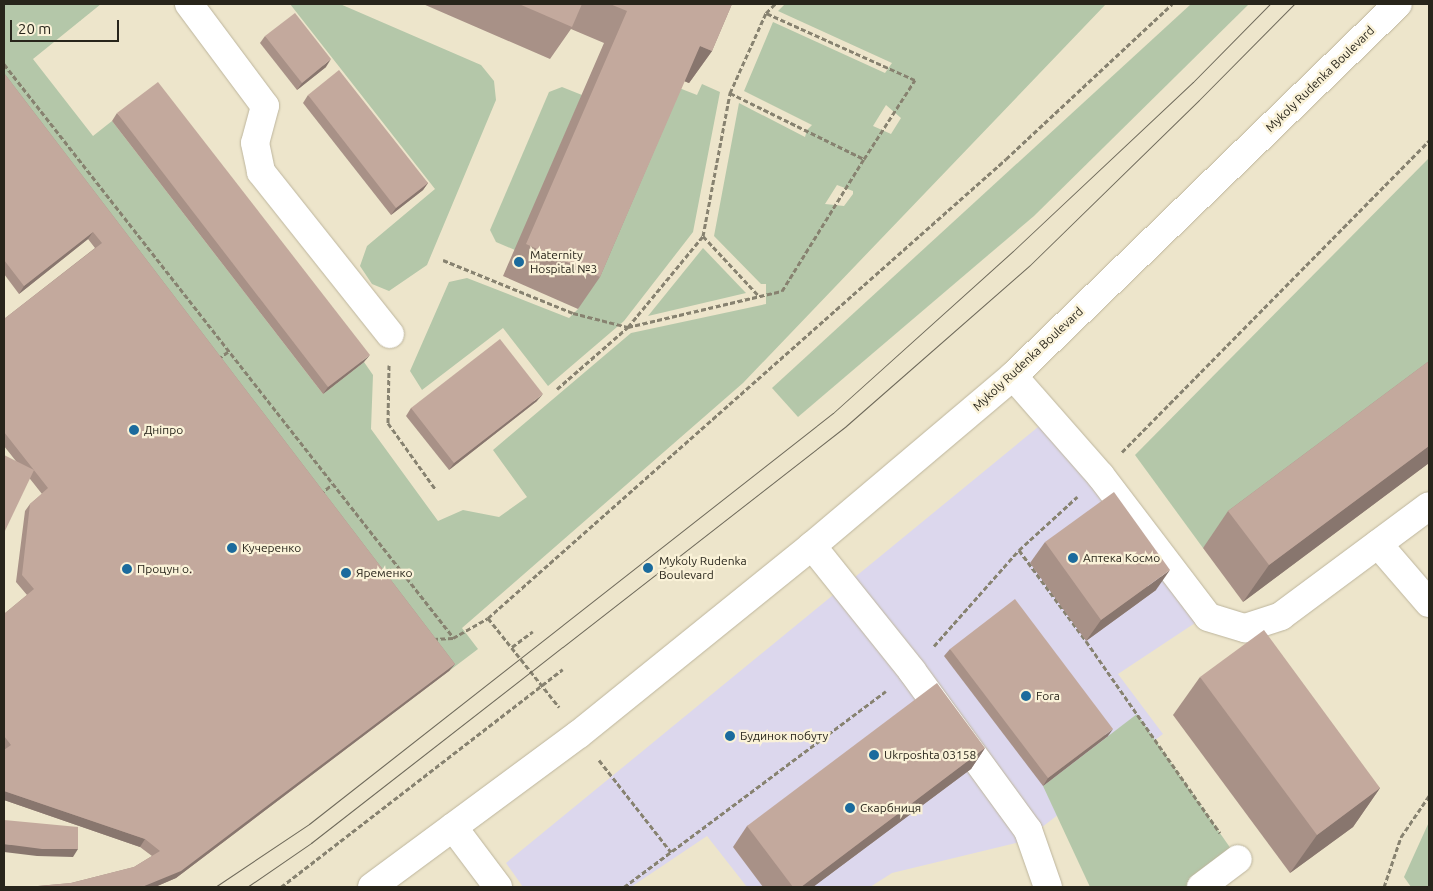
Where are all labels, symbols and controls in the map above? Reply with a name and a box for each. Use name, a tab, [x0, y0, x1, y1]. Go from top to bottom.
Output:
scale bar	[12, 10, 121, 42]
text: 20 m	[18, 20, 51, 37]
street label: Mykoly Rudenka Boulevard	[1263, 23, 1377, 135]
place label: Maternity Hospital №3	[530, 248, 597, 276]
marker: Maternity Hospital №3	[512, 255, 526, 269]
street label: Mykoly Rudenka Boulevard	[970, 304, 1086, 414]
place label: Дніпро	[144, 423, 183, 437]
marker: Дніпро	[128, 424, 140, 436]
place label: Кучеренко	[242, 541, 301, 555]
marker: Кучеренко	[226, 542, 238, 554]
place label: Аптека Космо	[1083, 551, 1160, 565]
marker: Аптека Космо	[1067, 552, 1079, 564]
place label: Mykoly Rudenka Boulevard	[659, 554, 747, 582]
marker: Mykoly Rudenka Boulevard	[641, 561, 655, 575]
place label: Процун о.	[137, 562, 192, 576]
marker: Процун о.	[121, 563, 133, 575]
place label: Яременко	[356, 566, 412, 580]
marker: Яременко	[340, 567, 352, 579]
place label: Fora	[1036, 689, 1060, 703]
marker: Fora	[1020, 690, 1032, 702]
place label: Будинок побуту	[740, 729, 828, 743]
marker: Будинок побуту	[724, 730, 736, 742]
place label: Ukrposhta 03158	[884, 748, 976, 762]
marker: Ukrposhta 03158	[868, 749, 880, 761]
place label: Скарбниця	[860, 801, 921, 815]
marker: Скарбниця	[844, 802, 856, 814]

